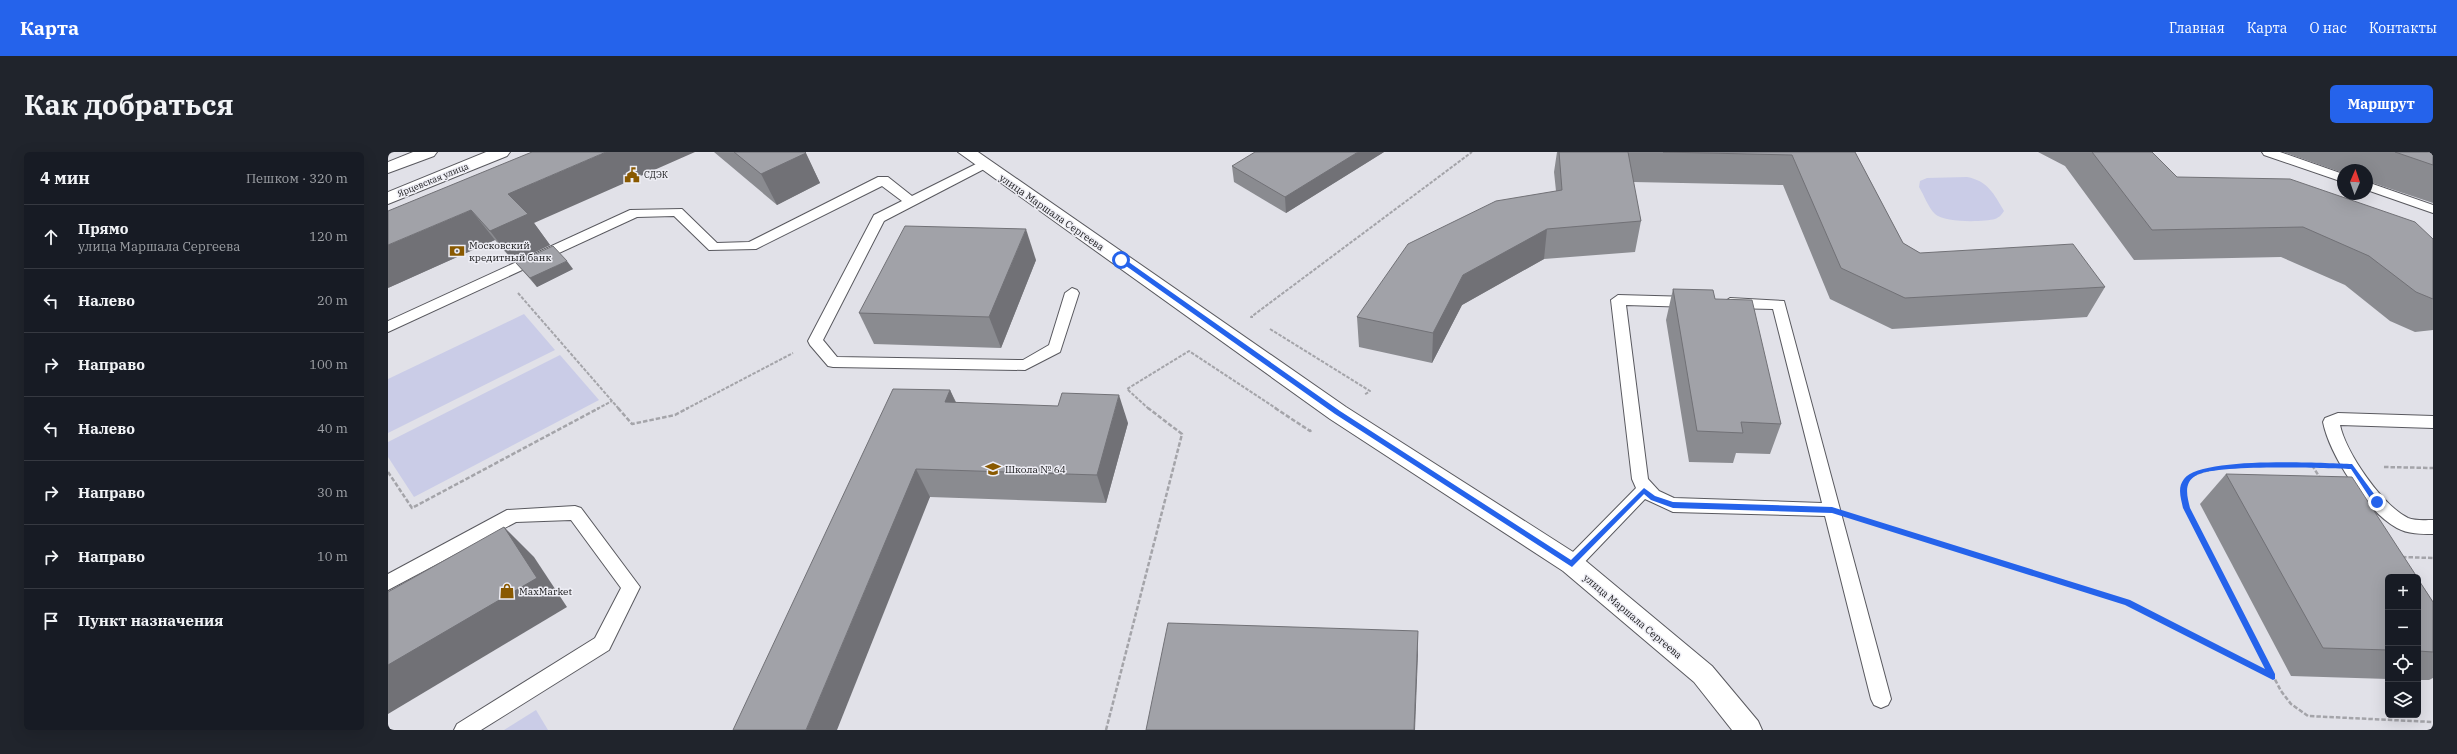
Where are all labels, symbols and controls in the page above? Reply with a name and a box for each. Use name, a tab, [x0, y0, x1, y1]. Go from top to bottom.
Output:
text: Карта	[20, 16, 79, 40]
text: Главная	[2169, 19, 2225, 37]
text: Карта	[2247, 19, 2288, 37]
text: О нас	[2310, 19, 2347, 37]
text: Контакты	[2369, 19, 2437, 37]
button: Маршрут	[2330, 85, 2433, 123]
text: Как добраться	[24, 86, 234, 123]
street label: Ярцевская улица	[395, 160, 470, 199]
north arrow	[2337, 164, 2373, 200]
public building icon: СДЭК	[623, 166, 641, 184]
text: 4 мин	[40, 167, 90, 189]
place label: СДЭК	[644, 169, 669, 180]
text: Пешком · 320 m	[246, 170, 348, 187]
street label: улица Маршала Сергеева	[997, 171, 1107, 254]
text: Прямо	[78, 219, 129, 238]
icon: ahead	[40, 226, 62, 248]
text: 120 m	[309, 228, 348, 245]
text: улица Маршала Сергеева	[78, 238, 240, 255]
place label: Московский кредитный банк	[469, 239, 551, 264]
bank icon: Московский кредитный банк	[448, 242, 466, 260]
route start	[1112, 251, 1130, 269]
icon: left	[40, 290, 62, 312]
text: Налево	[78, 291, 135, 310]
text: 20 m	[317, 292, 348, 309]
icon: right	[40, 354, 62, 376]
text: Направо	[78, 355, 145, 374]
text: 100 m	[309, 356, 348, 373]
icon: left	[40, 418, 62, 440]
text: Налево	[78, 419, 135, 438]
text: 40 m	[317, 420, 348, 437]
school or university icon: Школа № 64	[984, 460, 1002, 478]
place label: Школа № 64	[1005, 463, 1066, 476]
icon: right	[40, 482, 62, 504]
text: Направо	[78, 483, 145, 502]
text: 30 m	[317, 484, 348, 501]
route end	[2368, 493, 2386, 511]
icon: right	[40, 546, 62, 568]
text: Направо	[78, 547, 145, 566]
text: 10 m	[317, 548, 348, 565]
street label: улица Маршала Сергеева	[1581, 571, 1685, 662]
map controls	[2385, 574, 2421, 718]
button: +	[2385, 574, 2421, 610]
shop icon: MaxMarket	[498, 582, 516, 600]
place label: MaxMarket	[519, 585, 572, 598]
icon: arrive	[40, 610, 62, 632]
button: −	[2385, 610, 2421, 646]
text: Пункт назначения	[78, 611, 224, 630]
button: locate	[2385, 646, 2421, 682]
button: layers	[2385, 682, 2421, 718]

